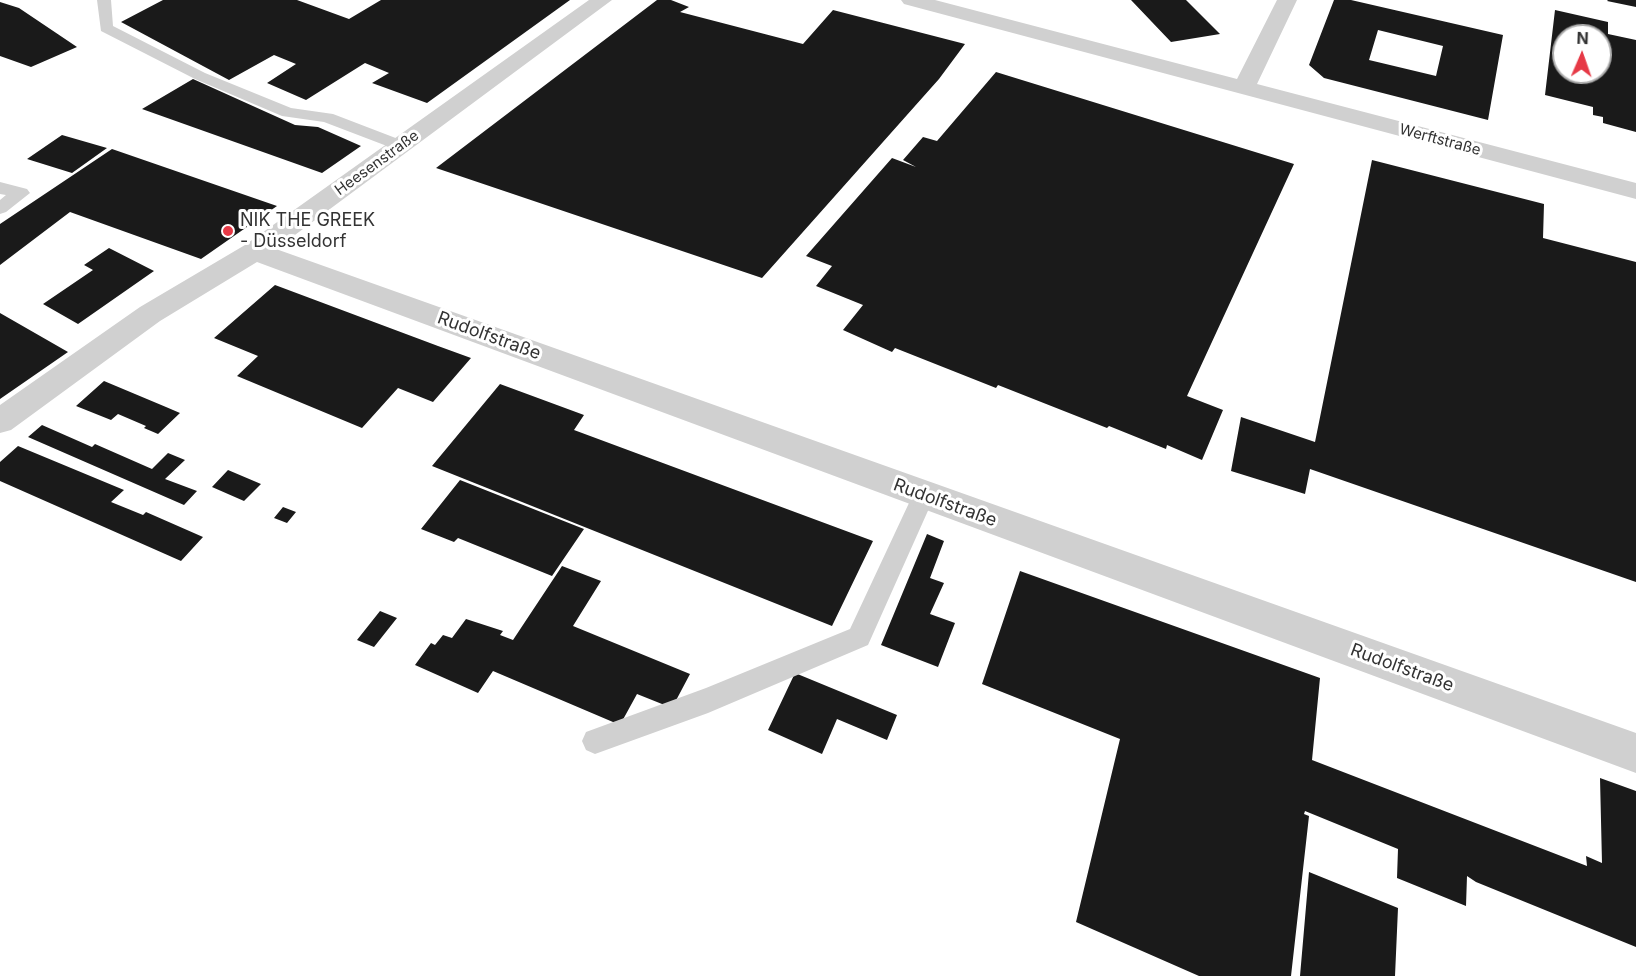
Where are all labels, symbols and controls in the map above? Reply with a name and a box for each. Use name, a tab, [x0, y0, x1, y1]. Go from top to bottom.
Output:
north arrow	[1552, 24, 1612, 84]
text: N	[1576, 28, 1589, 48]
street label: Werftstraße	[1397, 121, 1483, 159]
street label: Heesenstraße	[332, 127, 422, 199]
place label: NIK THE GREEK - Düsseldorf	[240, 210, 375, 252]
marker: NIK THE GREEK - Düsseldorf	[221, 224, 235, 238]
street label: Rudolfstraße	[434, 307, 544, 365]
street label: Rudolfstraße	[890, 474, 1000, 532]
street label: Rudolfstraße	[1347, 639, 1457, 697]

